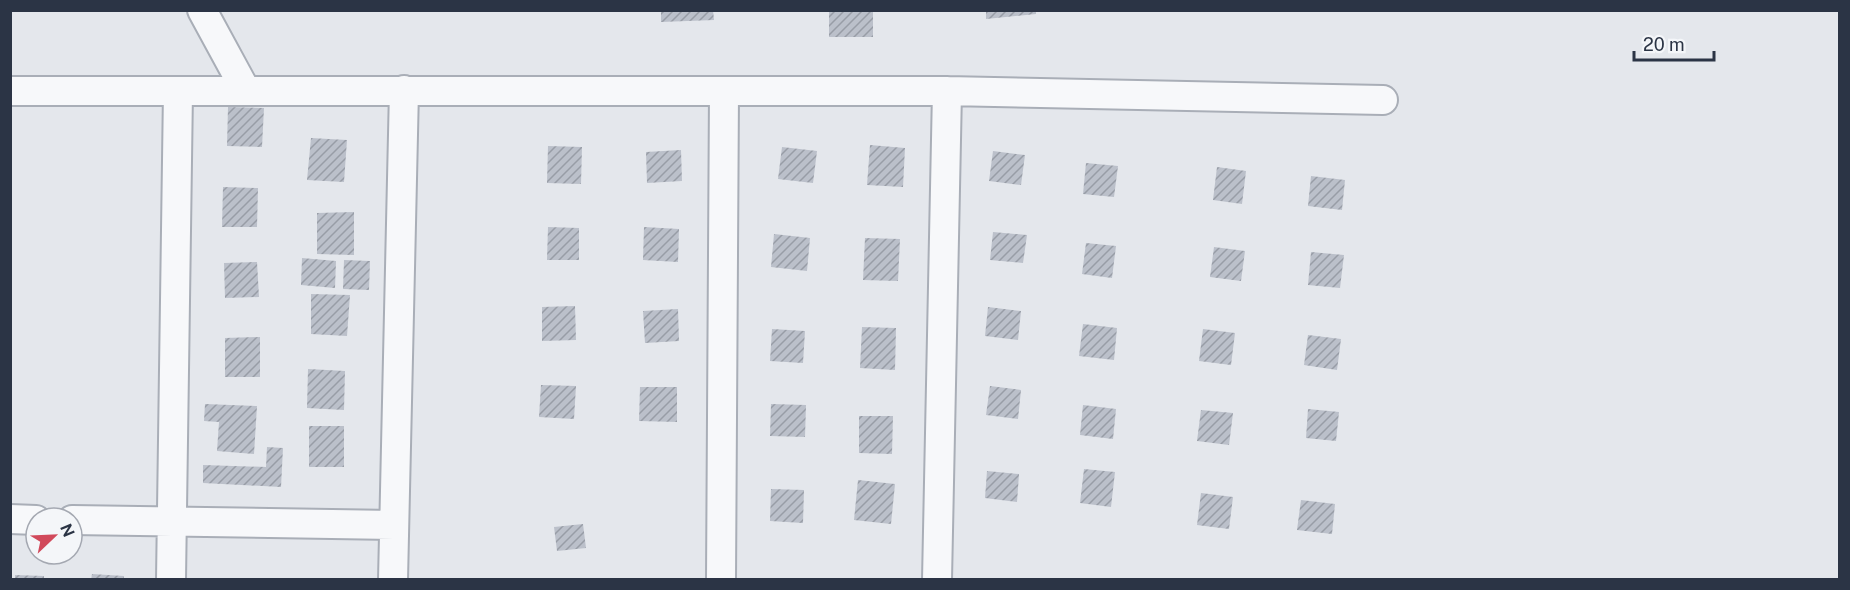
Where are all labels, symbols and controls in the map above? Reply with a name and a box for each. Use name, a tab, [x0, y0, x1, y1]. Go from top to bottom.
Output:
scale bar	[1634, 24, 1714, 62]
text: 20 m	[1643, 34, 1685, 55]
north arrow	[24, 506, 84, 566]
text: N	[56, 521, 79, 540]

